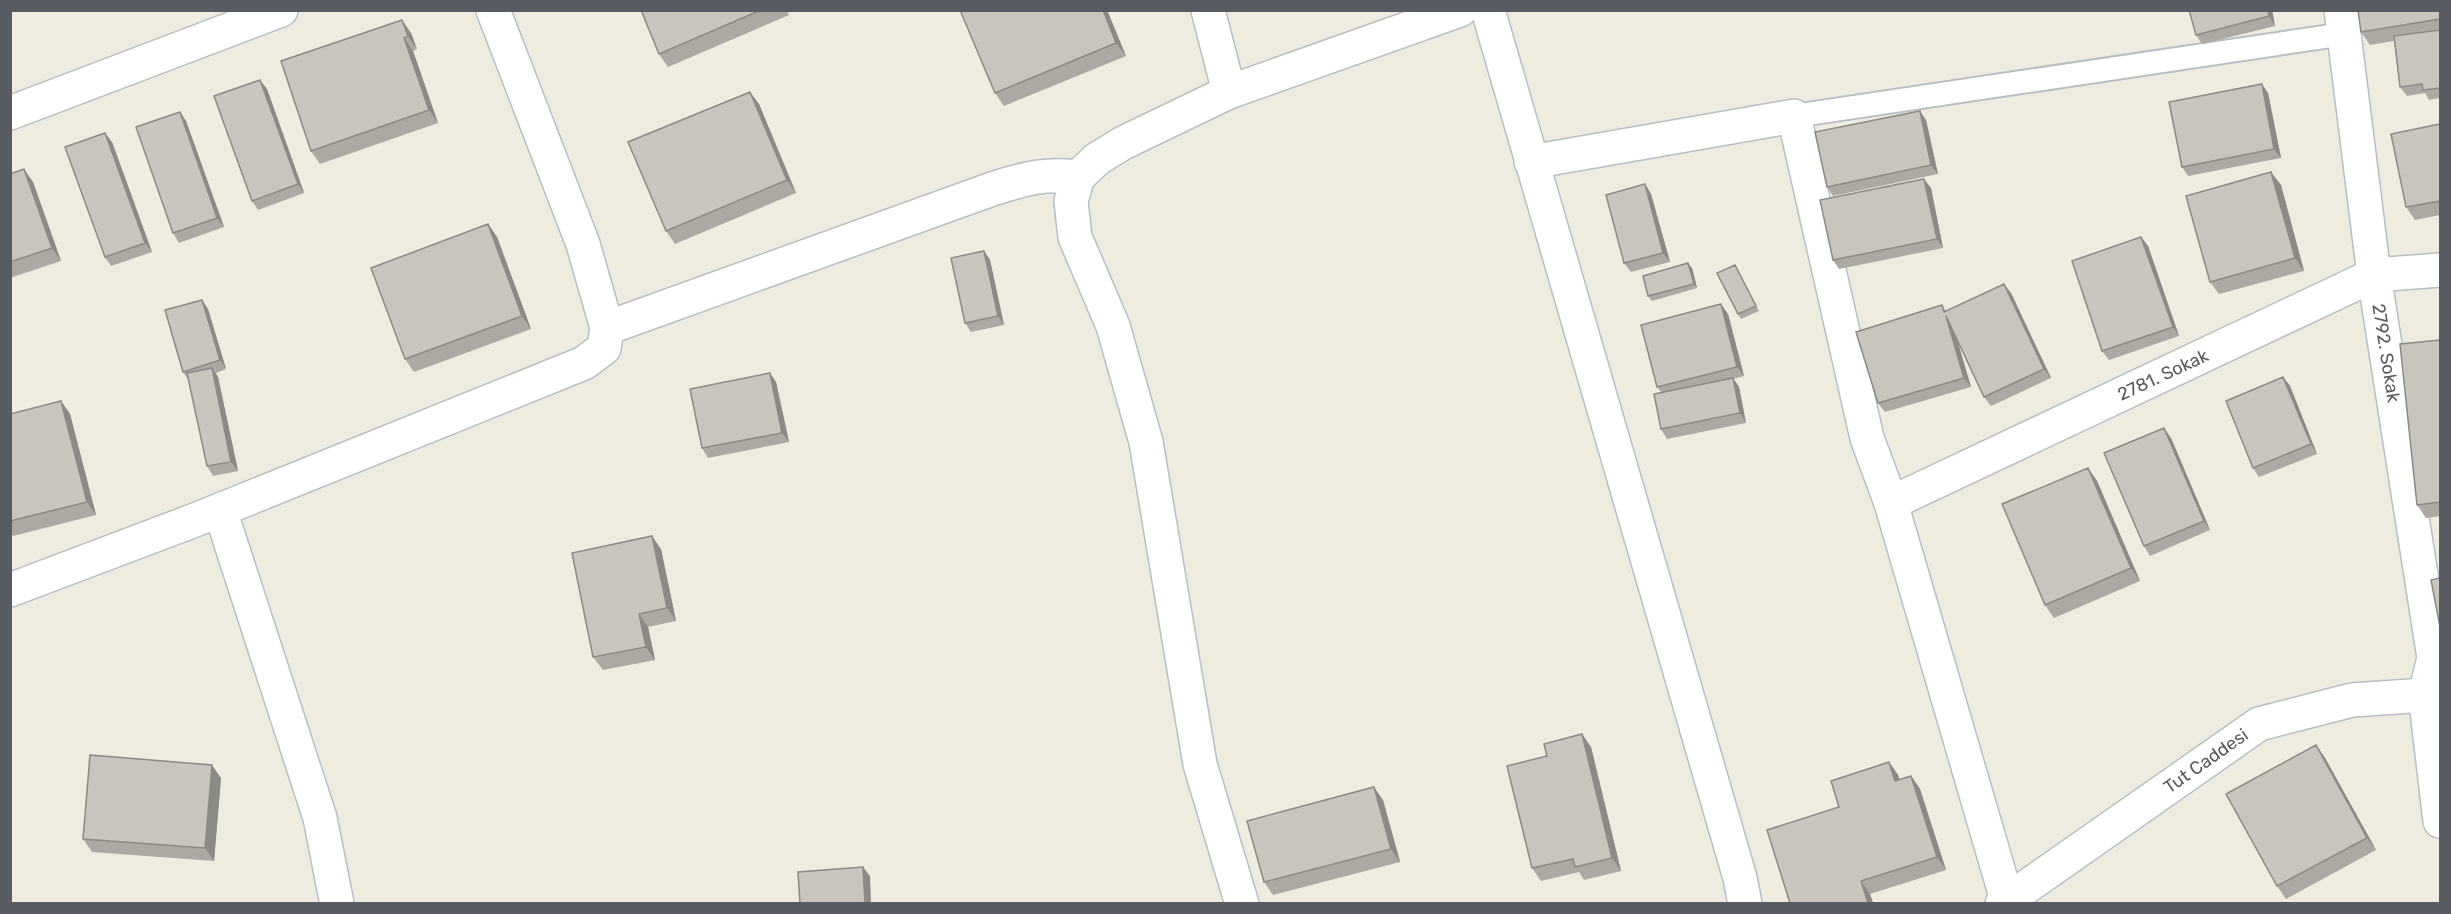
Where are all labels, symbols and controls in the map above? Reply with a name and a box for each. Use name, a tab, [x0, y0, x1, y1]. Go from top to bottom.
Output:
street label: 2792. Sokak	[2367, 302, 2405, 405]
street label: 2781. Sokak	[2114, 344, 2213, 406]
street label: Tut Caddesi	[2159, 724, 2253, 798]

